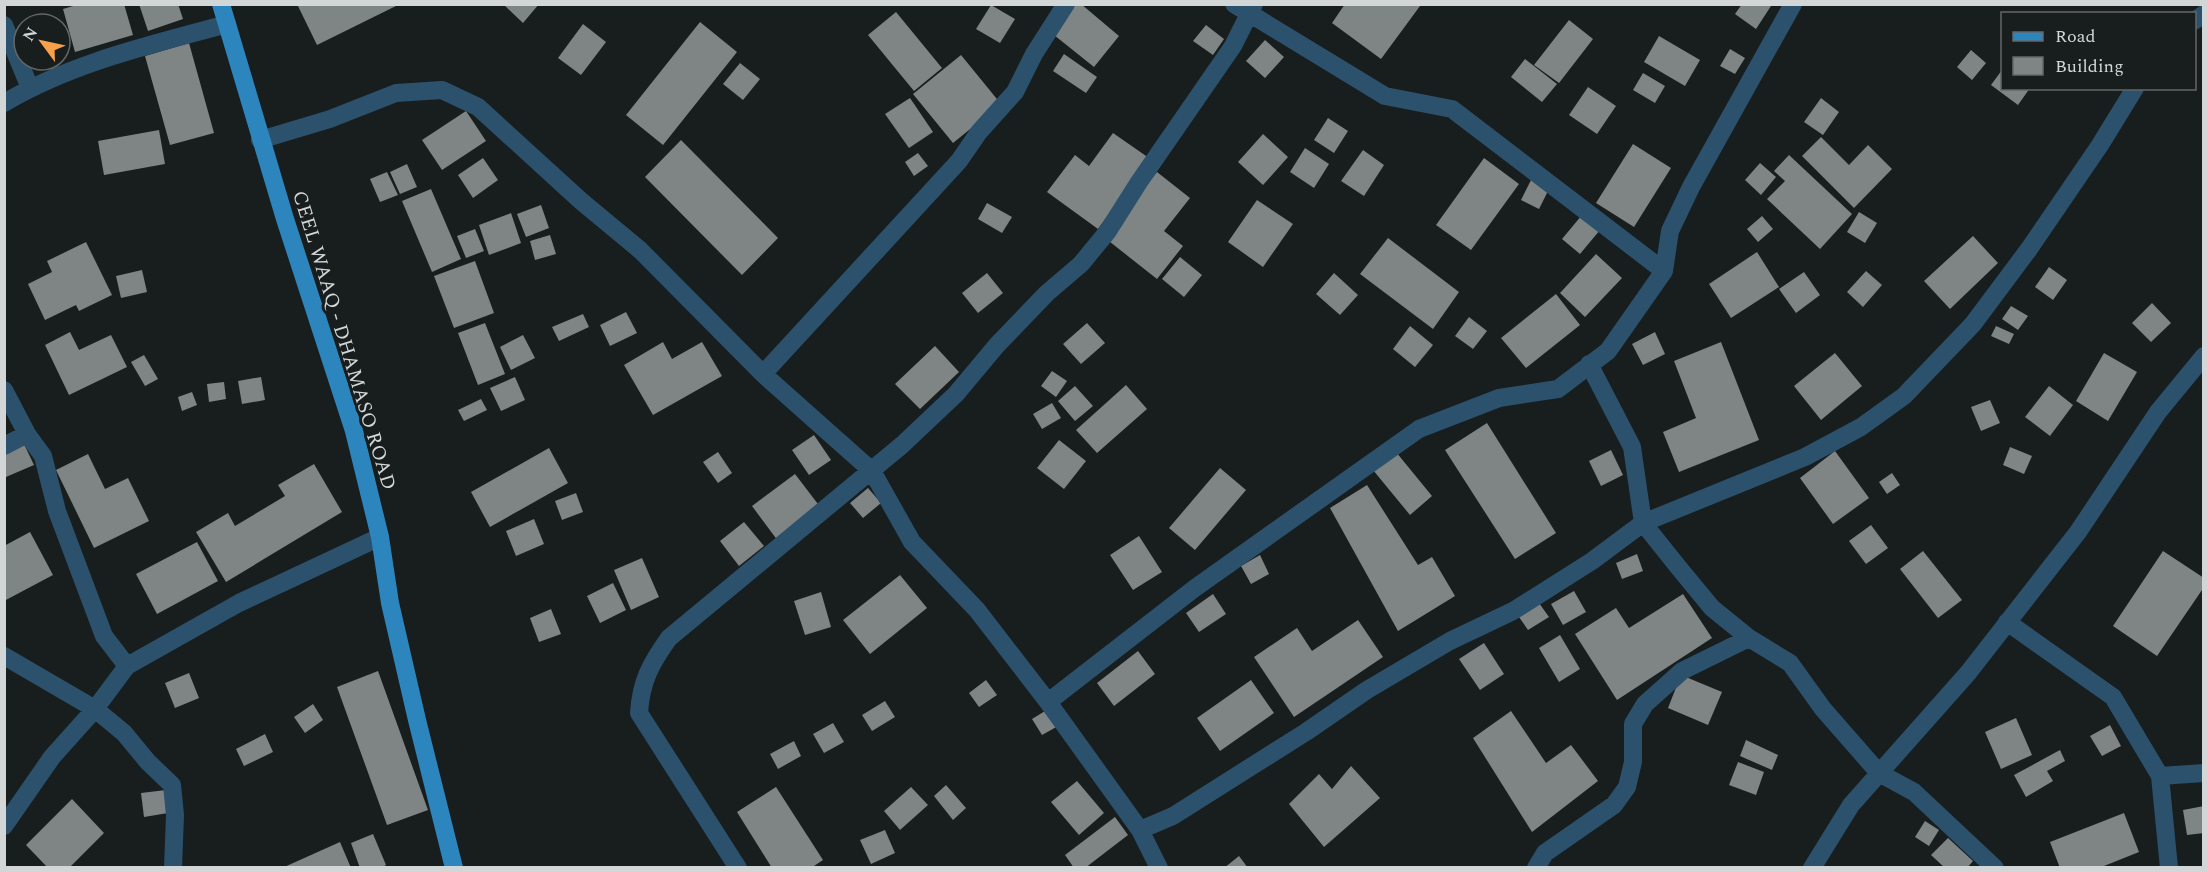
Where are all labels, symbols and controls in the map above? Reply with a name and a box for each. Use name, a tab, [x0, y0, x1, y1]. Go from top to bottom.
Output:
north arrow	[12, 12, 72, 72]
legend	[2001, 12, 2196, 90]
text: N	[17, 22, 44, 46]
text: Road	[2055, 23, 2096, 50]
text: Building	[2055, 53, 2124, 80]
street label: CEEL WAAQ - DHAMASO ROAD	[284, 187, 404, 494]

